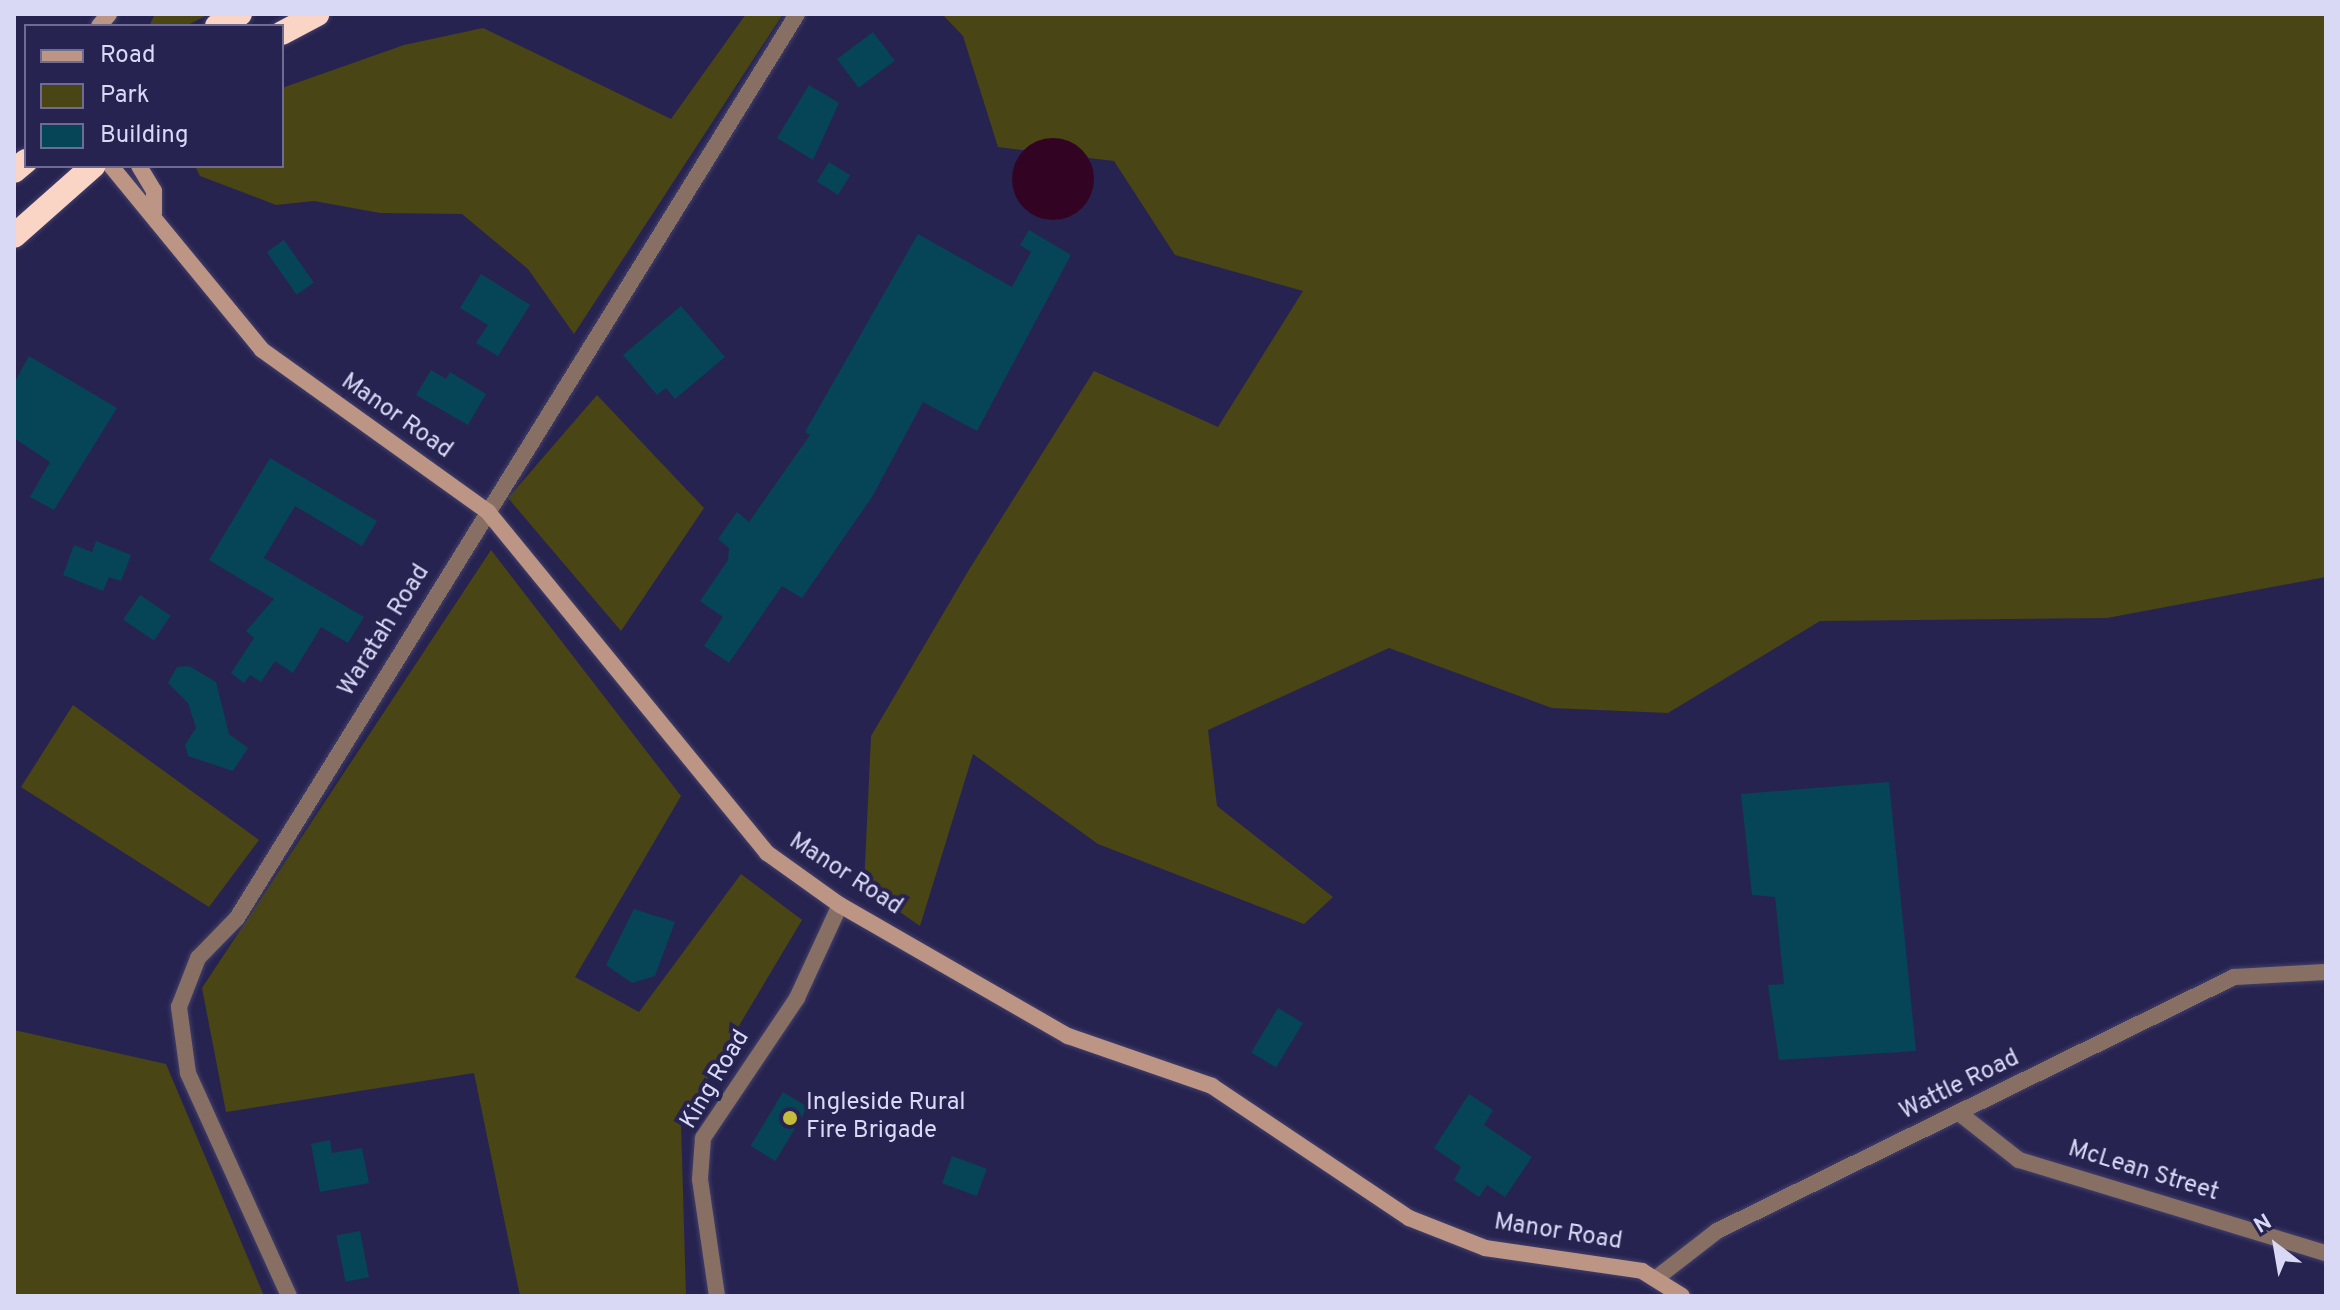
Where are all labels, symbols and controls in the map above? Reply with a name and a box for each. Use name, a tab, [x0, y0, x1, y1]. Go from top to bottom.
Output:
legend	[24, 24, 284, 168]
text: Road	[100, 41, 156, 71]
text: Park	[100, 81, 150, 111]
text: Building	[100, 121, 189, 151]
street label: Manor Road	[335, 368, 457, 466]
street label: Waratah Road	[333, 560, 437, 702]
street label: Manor Road	[783, 828, 907, 922]
street label: King Road	[675, 1025, 757, 1135]
street label: Wattle Road	[1895, 1045, 2025, 1127]
place label: Ingleside Rural Fire Brigade	[806, 1090, 966, 1146]
marker: Ingleside Rural Fire Brigade	[781, 1109, 799, 1127]
street label: McLean Street	[2064, 1135, 2222, 1209]
north arrow	[2236, 1206, 2316, 1286]
street label: Manor Road	[1492, 1209, 1624, 1257]
text: N	[2250, 1209, 2277, 1241]

